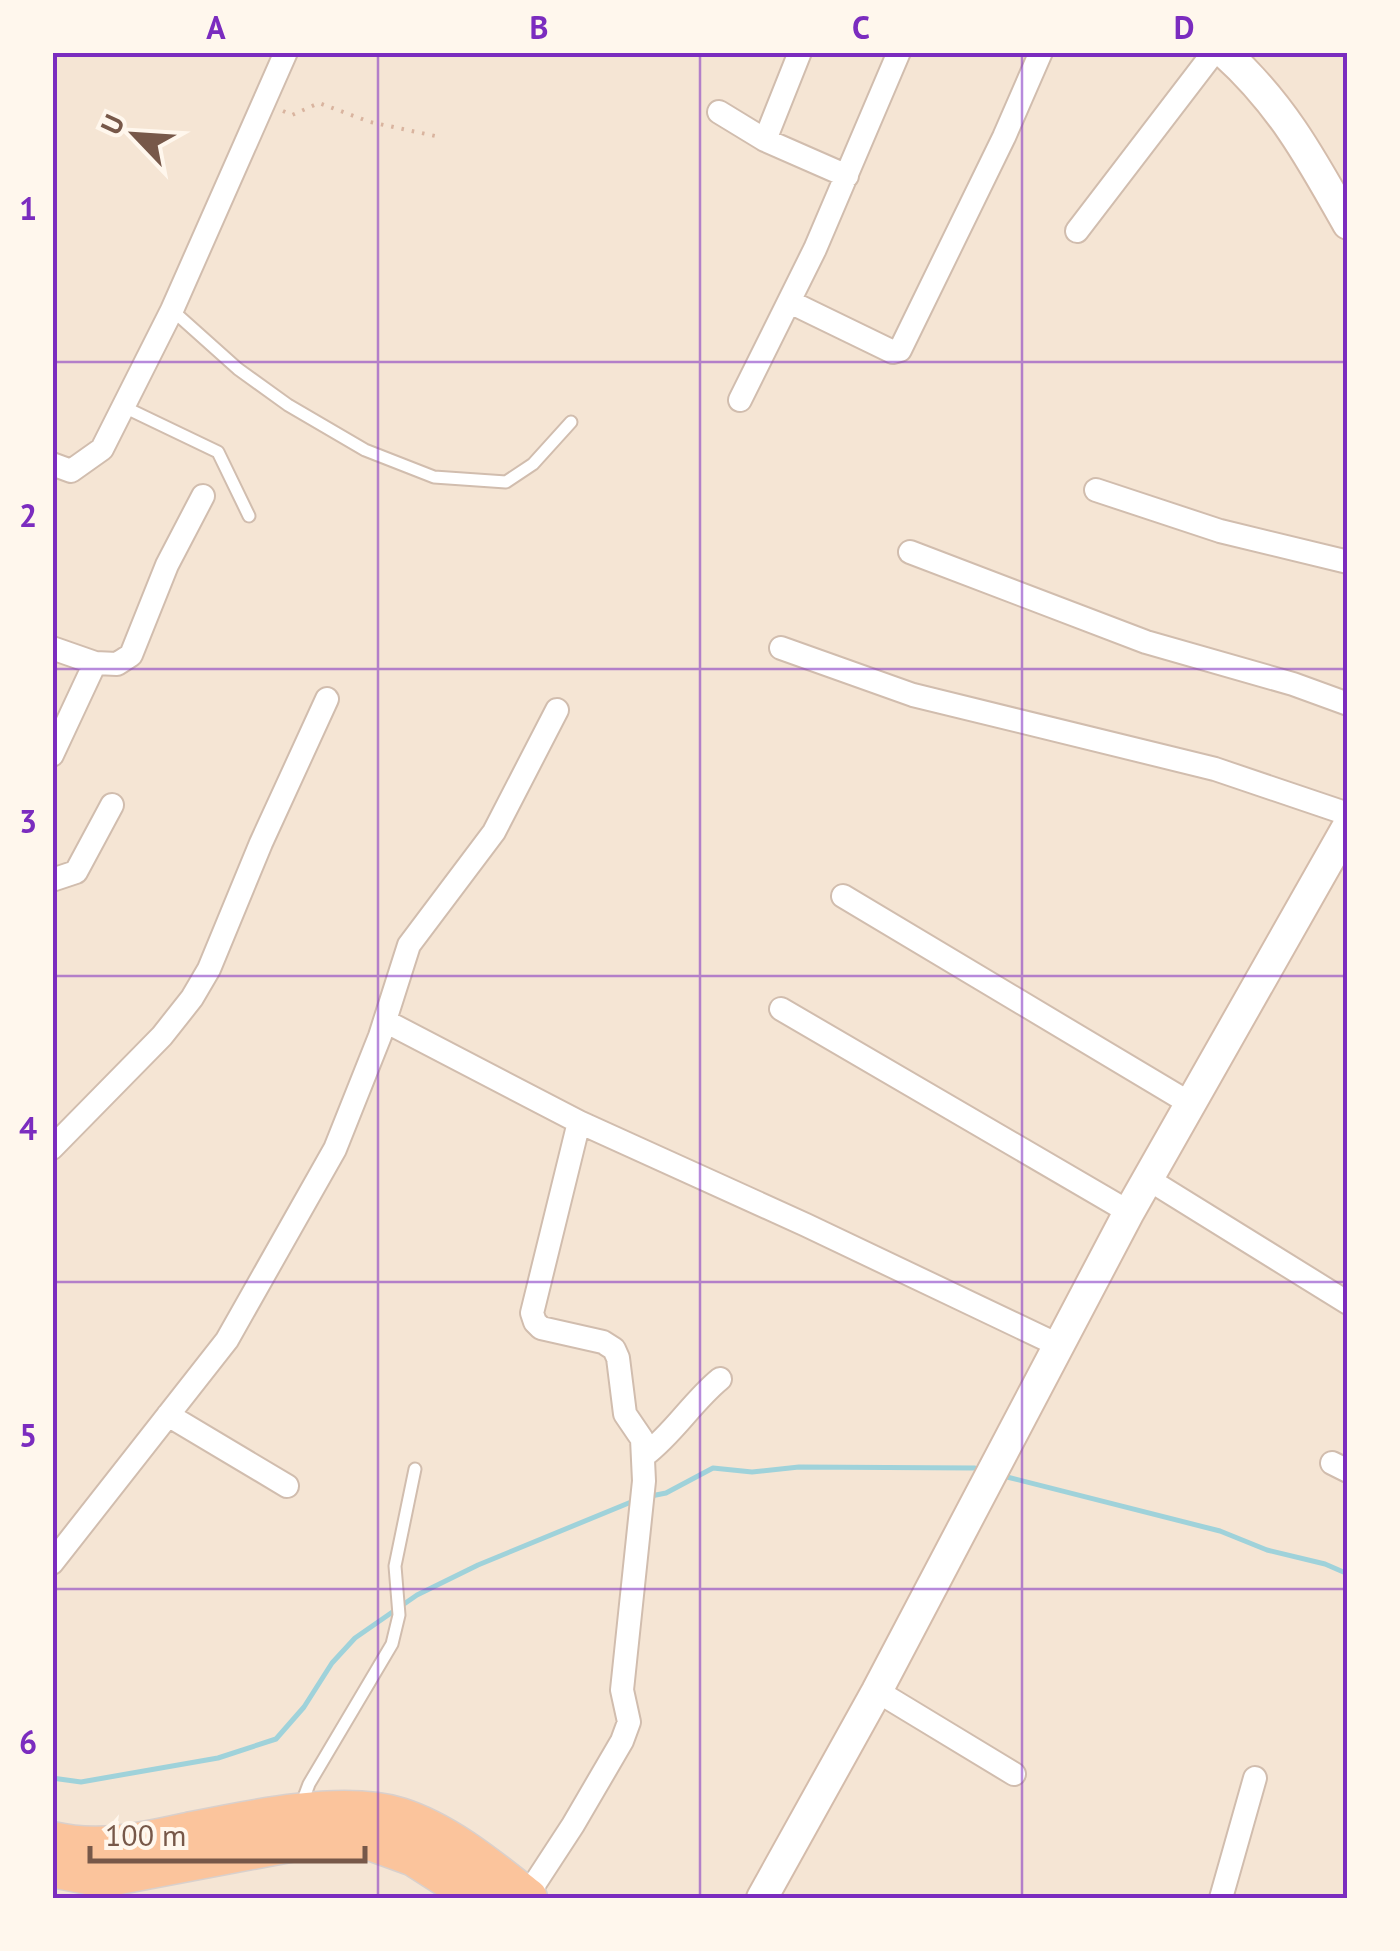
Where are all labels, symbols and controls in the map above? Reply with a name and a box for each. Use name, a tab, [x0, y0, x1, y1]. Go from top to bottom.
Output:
text: A	[206, 6, 226, 48]
text: B	[530, 6, 548, 48]
text: C	[852, 6, 870, 48]
text: D	[1174, 6, 1194, 48]
north arrow	[85, 85, 185, 185]
text: U	[91, 108, 132, 140]
text: 1	[19, 187, 37, 229]
text: 2	[19, 494, 37, 536]
text: 3	[19, 800, 37, 842]
text: 4	[19, 1107, 37, 1149]
text: 5	[19, 1414, 37, 1456]
text: 6	[19, 1721, 37, 1763]
scale bar	[90, 1801, 365, 1863]
text: 100 m	[105, 1815, 186, 1854]

